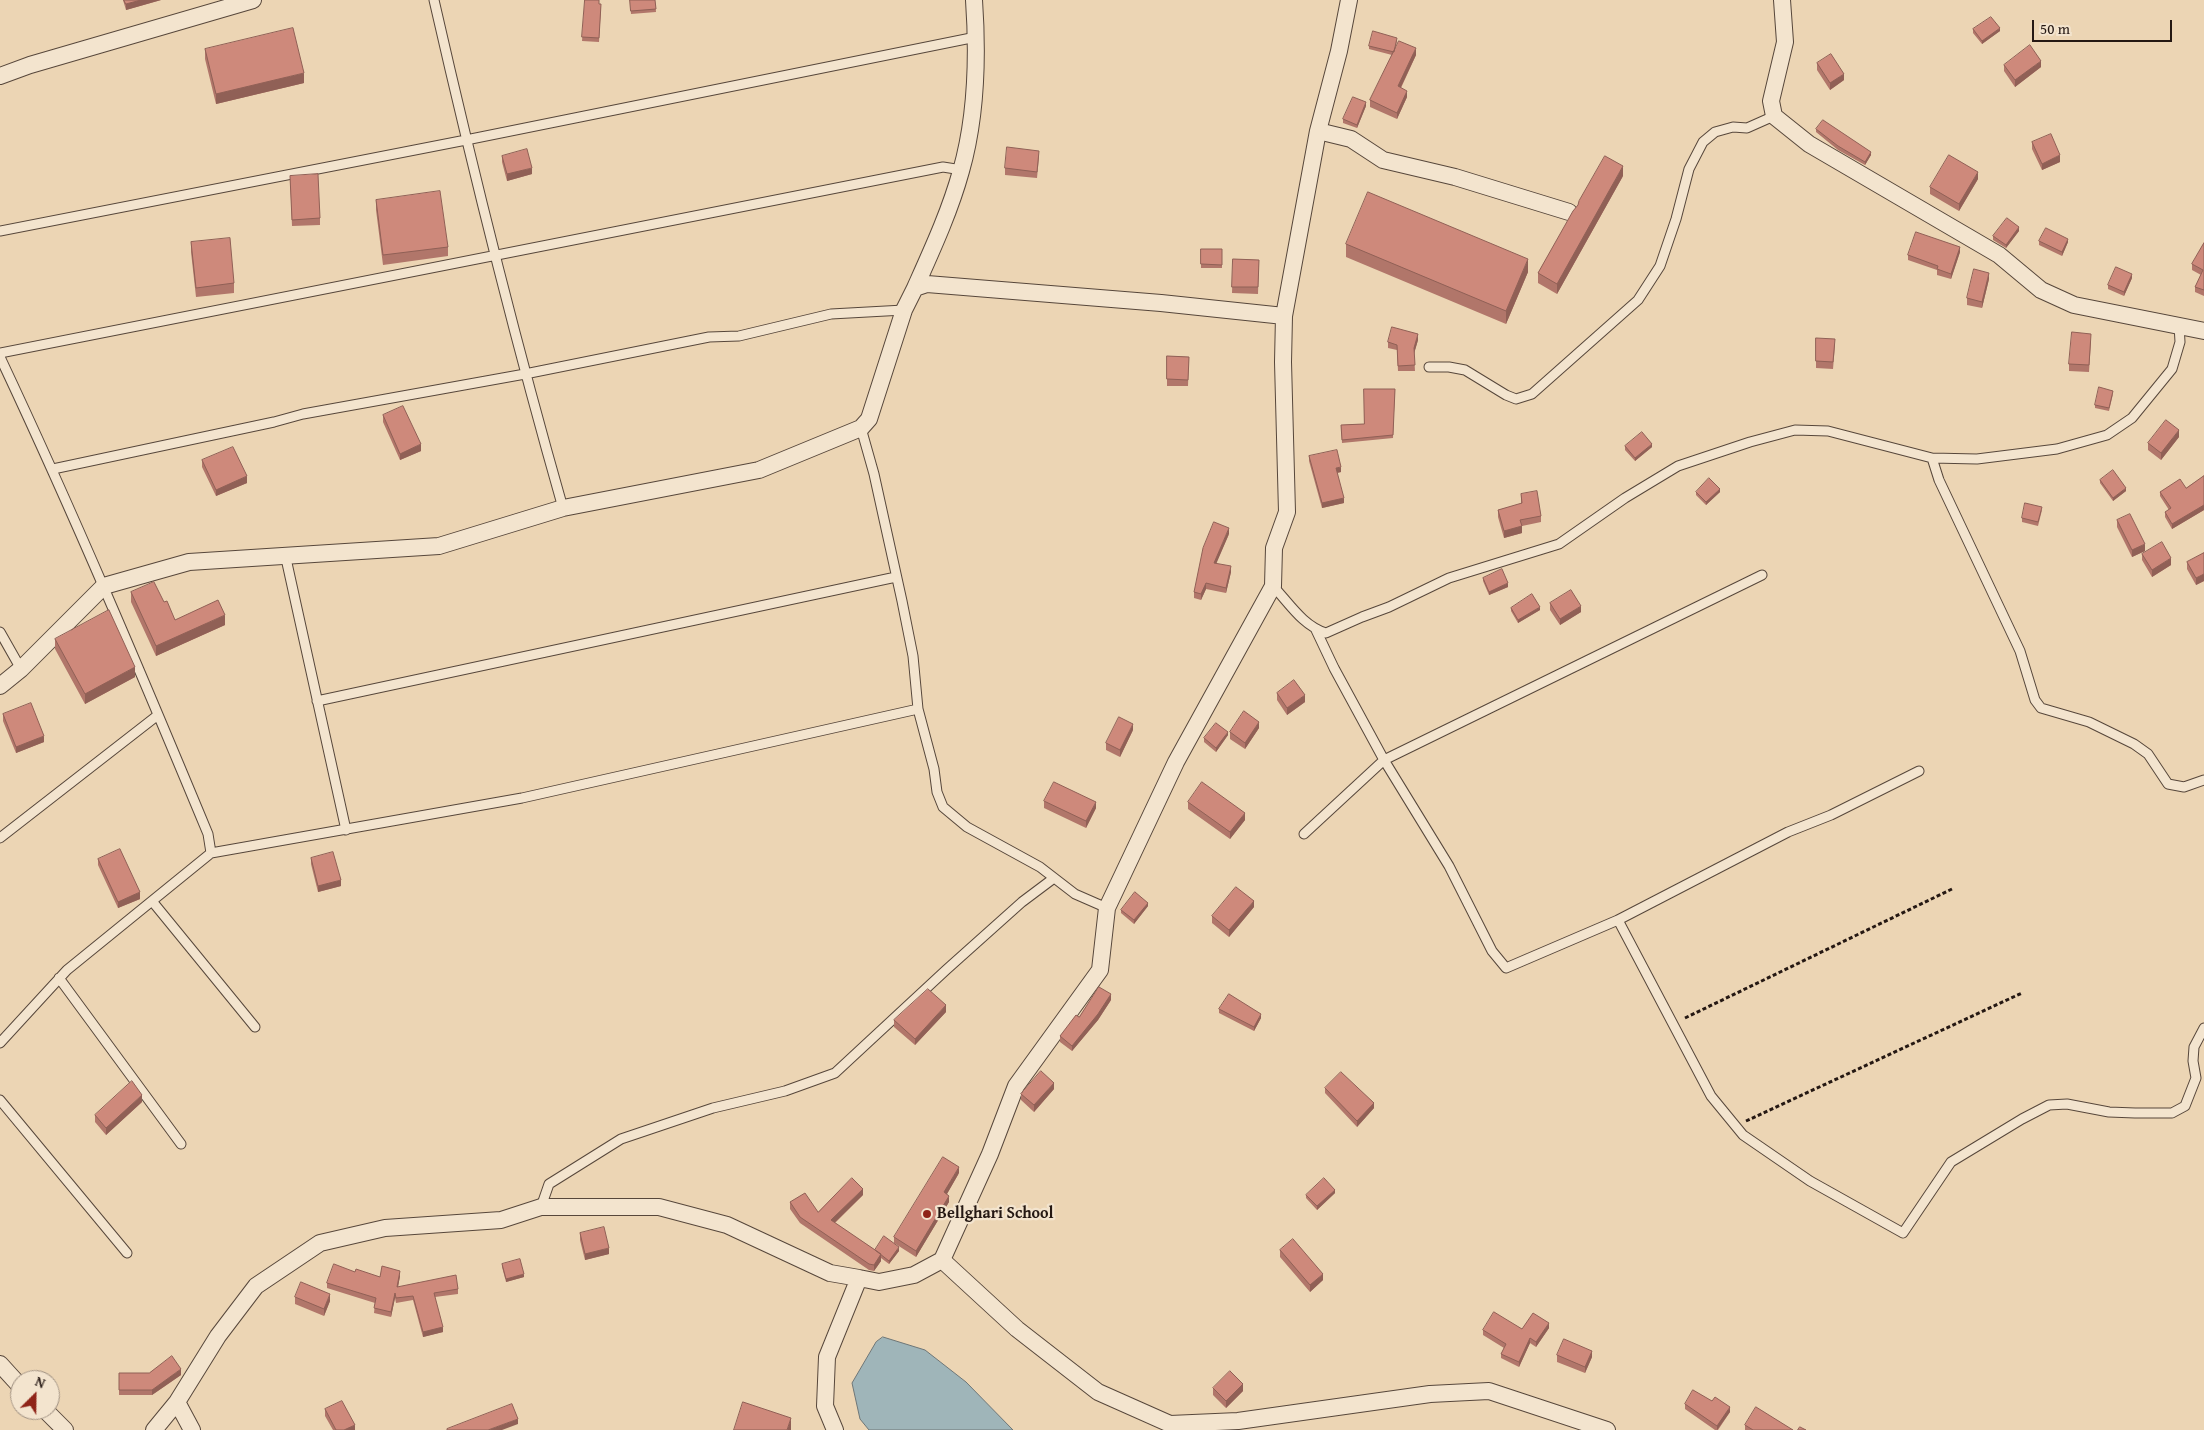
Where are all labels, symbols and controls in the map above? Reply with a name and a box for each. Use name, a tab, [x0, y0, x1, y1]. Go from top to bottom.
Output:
scale bar	[2034, 10, 2174, 42]
text: 50 m	[2040, 18, 2070, 39]
place label: Bellghari School	[937, 1204, 1054, 1224]
marker: Bellghari School	[921, 1208, 933, 1220]
north arrow	[10, 1370, 60, 1420]
text: N	[32, 1371, 49, 1393]

